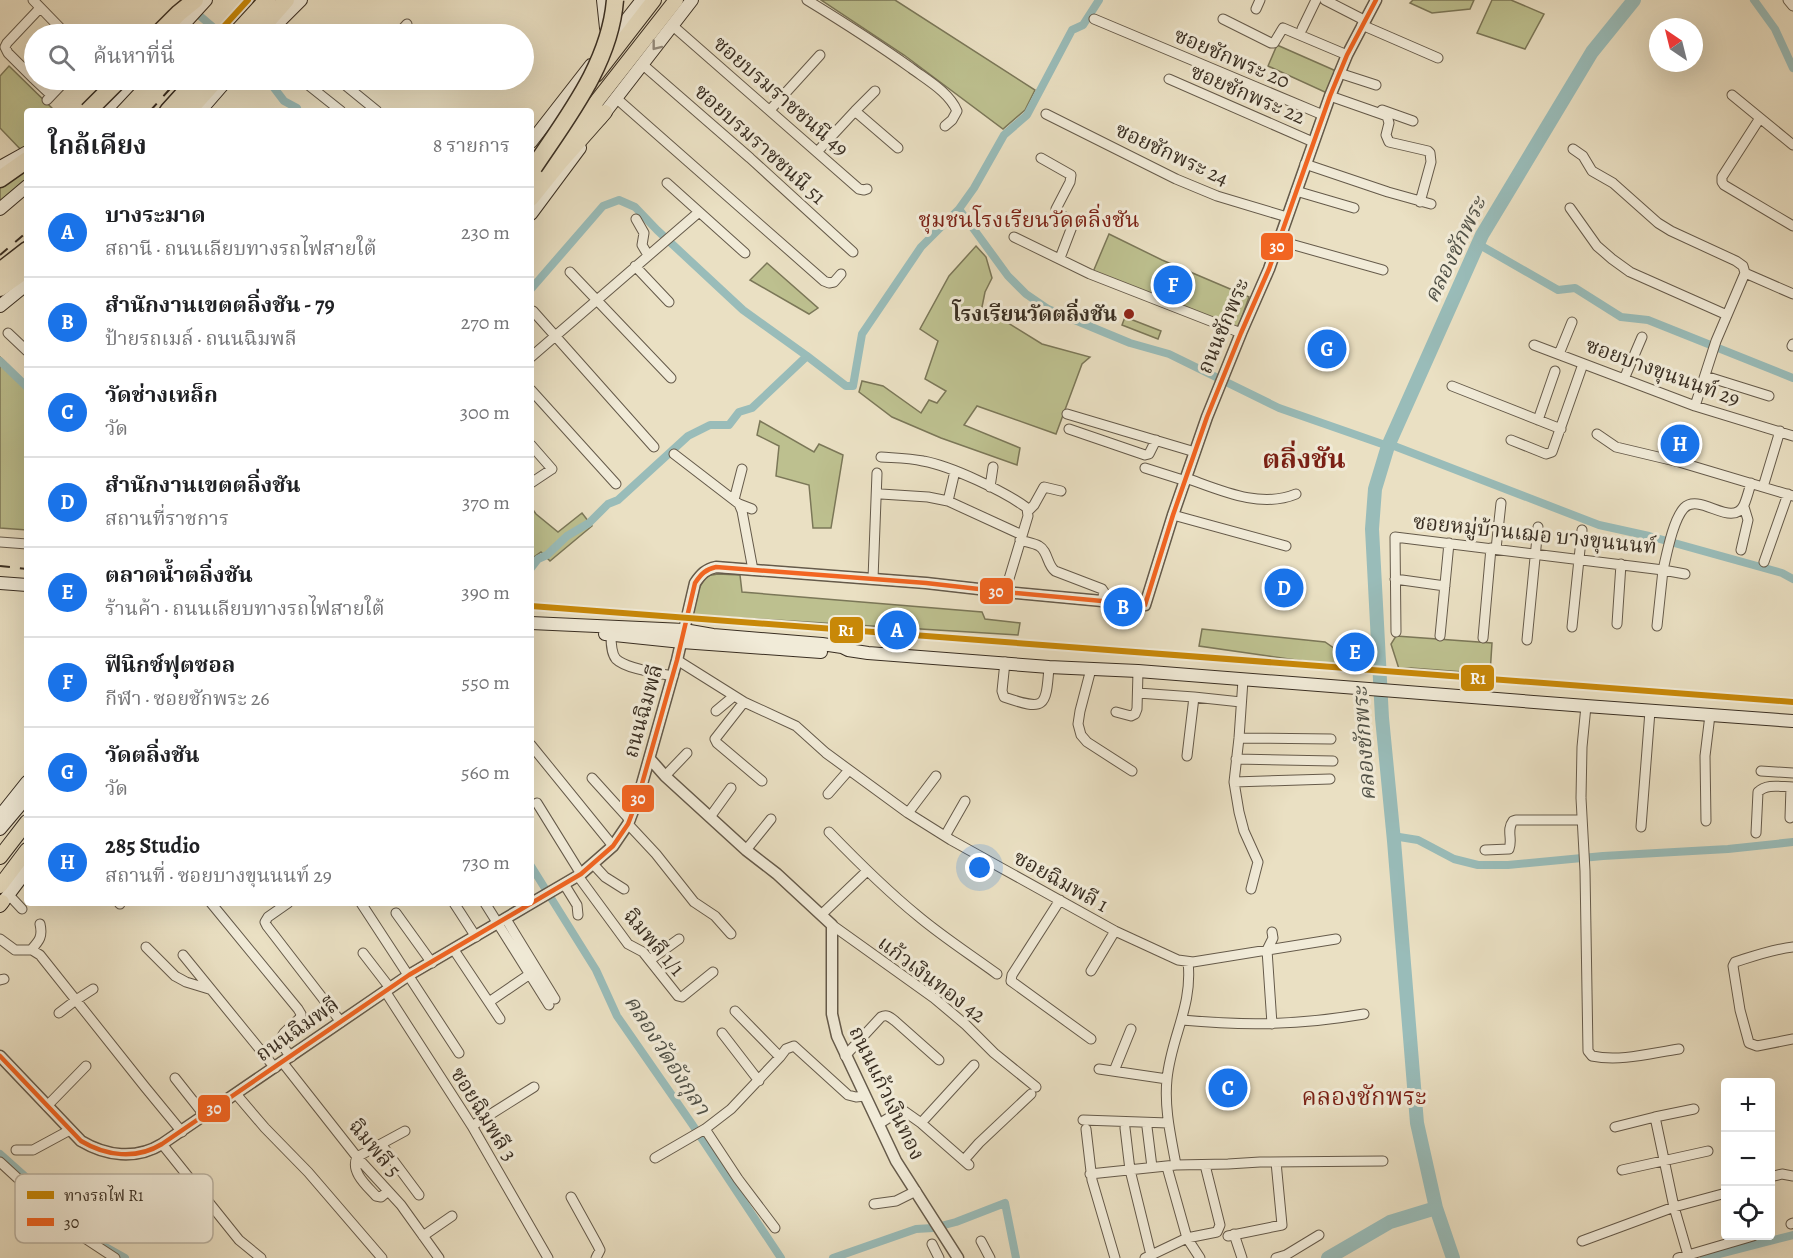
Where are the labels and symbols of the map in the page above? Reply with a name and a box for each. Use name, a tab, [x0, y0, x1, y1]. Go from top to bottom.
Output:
north arrow	[1649, 18, 1703, 72]
street label: ซอยชักพระ 20	[1170, 21, 1294, 95]
street label: ซอยบรมราชชนนี 49	[707, 29, 855, 163]
one-way arrow	[653, 39, 664, 50]
street label: ซอยชักพระ 22	[1186, 57, 1310, 131]
street label: ซอยบรมราชชนนี 51	[688, 77, 832, 211]
street label: ซอยชักพระ 24	[1111, 116, 1233, 192]
water label: คลองชักพระ	[1416, 190, 1495, 308]
district label: ชุมชนโรงเรียนวัดตลิ่งชัน	[919, 203, 1139, 235]
line badge: 30	[1260, 232, 1294, 261]
text: 30	[1270, 236, 1284, 258]
pin: F	[1154, 262, 1192, 308]
street label: ถนนชักพระ	[1190, 274, 1256, 378]
place label: โรงเรียนวัดตลิ่งชัน	[951, 298, 1117, 328]
marker: โรงเรียนวัดตลิ่งชัน	[1122, 307, 1136, 321]
pin: G	[1308, 326, 1346, 372]
street label: ซอยบางขุนนนท์ 29	[1582, 331, 1744, 413]
pin: H	[1660, 422, 1700, 466]
district label: ตลิ่งชัน	[1262, 440, 1346, 477]
street label: ซอยหมู่บ้านเฌอ บางขุนนนท์	[1412, 507, 1658, 561]
pin: D	[1264, 566, 1304, 610]
line badge: 30	[979, 577, 1014, 605]
text: 30	[989, 581, 1003, 603]
pin: B	[1104, 584, 1142, 630]
pin: A	[878, 608, 916, 652]
line badge: R1	[829, 616, 864, 644]
text: R1	[838, 620, 854, 642]
pin: E	[1336, 630, 1374, 674]
street label: ถนนฉิมพลี	[616, 661, 670, 761]
line badge: R1	[1460, 664, 1495, 692]
text: R1	[1470, 668, 1486, 690]
water label: คลองชักพระ	[1345, 683, 1383, 802]
line badge: 30	[621, 784, 655, 813]
text: 30	[631, 788, 645, 810]
street label: ซอยฉิมพลี 1	[1009, 843, 1113, 919]
your location	[965, 853, 994, 882]
street label: ฉิมพลี 1/1	[617, 902, 691, 982]
street label: แก้วเงินทอง 42	[872, 929, 992, 1029]
water label: คลองวัดอังกุลา	[617, 989, 718, 1122]
street label: ถนนฉิมพลี	[250, 990, 344, 1068]
street label: ถนนแก้วเงินทอง	[842, 1021, 932, 1165]
street label: ซอยฉิมพลี 3	[444, 1062, 524, 1166]
pin: C	[1208, 1066, 1248, 1110]
district label: คลองชักพระ	[1302, 1081, 1426, 1113]
line badge: 30	[197, 1094, 231, 1123]
text: 30	[207, 1098, 221, 1120]
street label: ฉิมพลี 5	[342, 1113, 408, 1183]
legend	[15, 1174, 213, 1243]
text: ทางรถไฟ R1	[64, 1185, 144, 1207]
text: 30	[64, 1212, 79, 1234]

